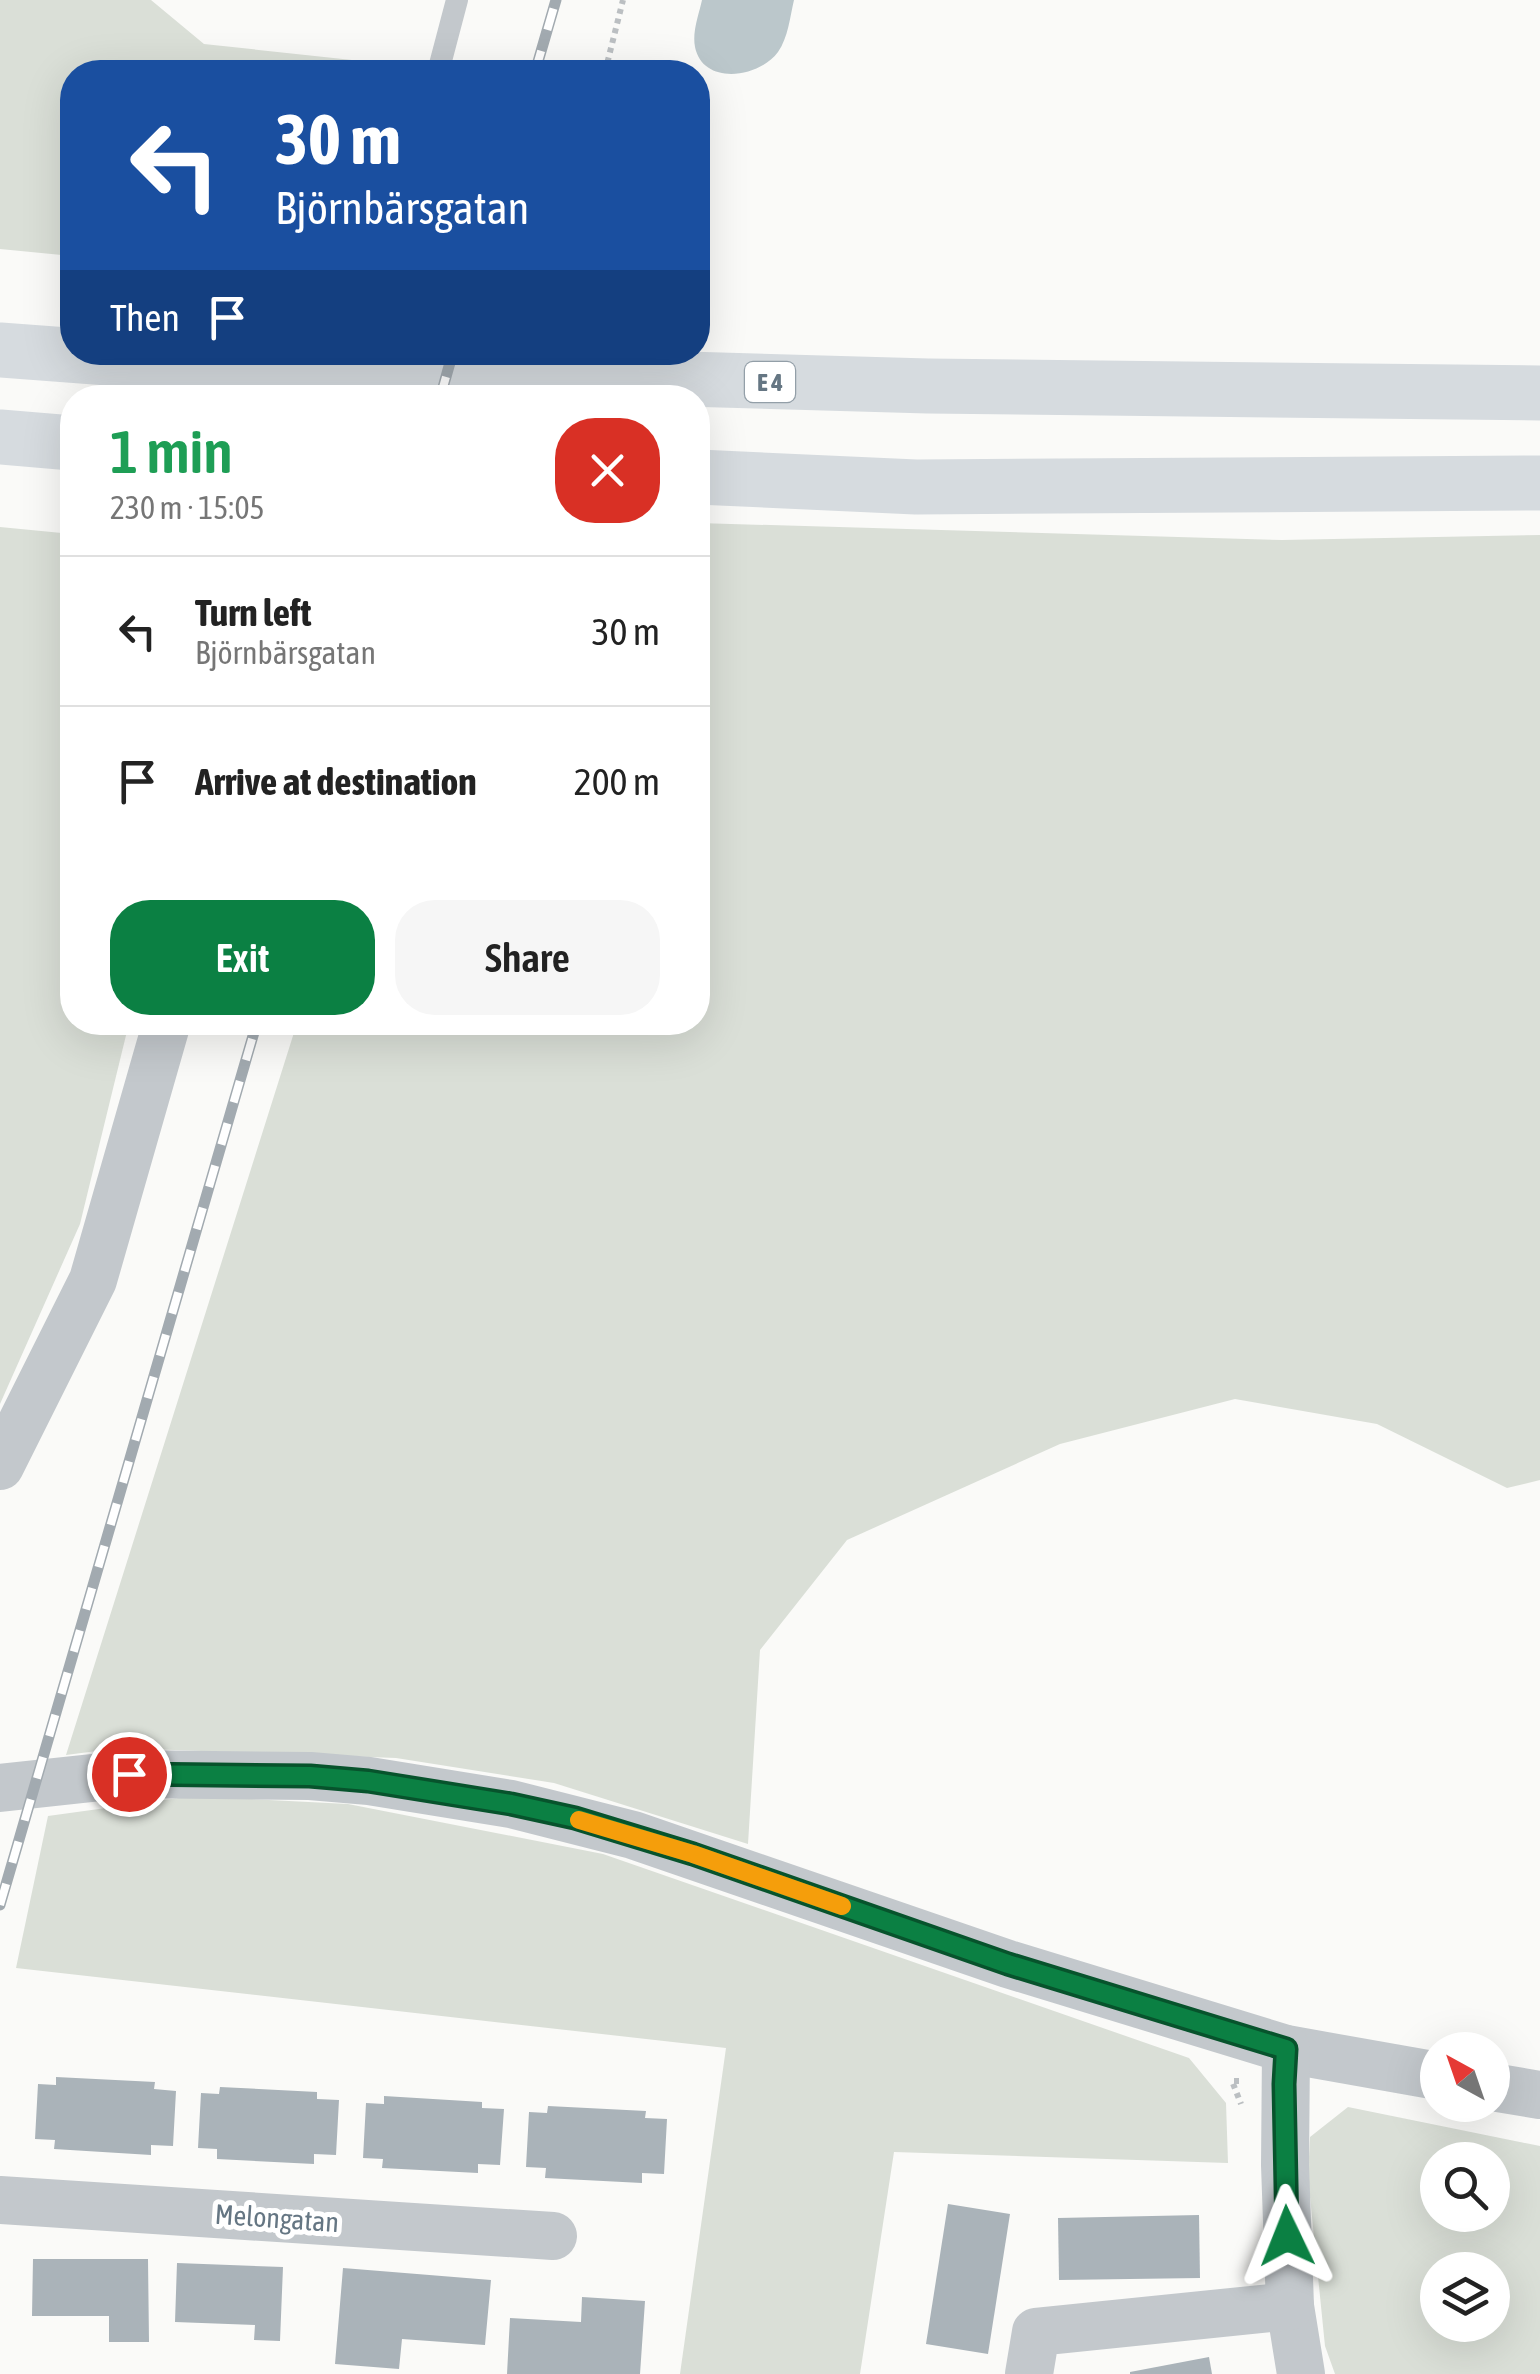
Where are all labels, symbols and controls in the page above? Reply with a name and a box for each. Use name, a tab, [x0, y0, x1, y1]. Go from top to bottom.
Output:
text: 30 m	[275, 99, 401, 179]
icon: left	[110, 100, 240, 230]
text: Björnbärsgatan	[275, 182, 529, 234]
icon: arrive	[200, 290, 255, 345]
text: Then	[110, 296, 180, 339]
road number: E 4	[745, 362, 795, 402]
text: 1 min	[110, 417, 233, 486]
button: close	[555, 418, 660, 523]
text: 230 m · 15:05	[110, 489, 265, 526]
text: Turn left	[195, 591, 311, 634]
icon: left	[110, 604, 165, 659]
text: 30 m	[592, 610, 660, 653]
text: Björnbärsgatan	[195, 634, 376, 671]
icon: arrive	[110, 754, 165, 809]
text: Arrive at destination	[195, 760, 477, 803]
text: 200 m	[574, 760, 660, 803]
button: Exit	[110, 900, 375, 1015]
button: Share	[395, 900, 660, 1015]
pin	[87, 1732, 172, 1817]
icon: arrive	[102, 1747, 157, 1802]
north arrow	[1420, 2032, 1510, 2122]
map controls	[1420, 2032, 1510, 2342]
button: search	[1420, 2142, 1510, 2232]
position arrow	[1235, 2184, 1339, 2288]
street label: Melongatan	[214, 2198, 340, 2238]
button: layers	[1420, 2252, 1510, 2342]

